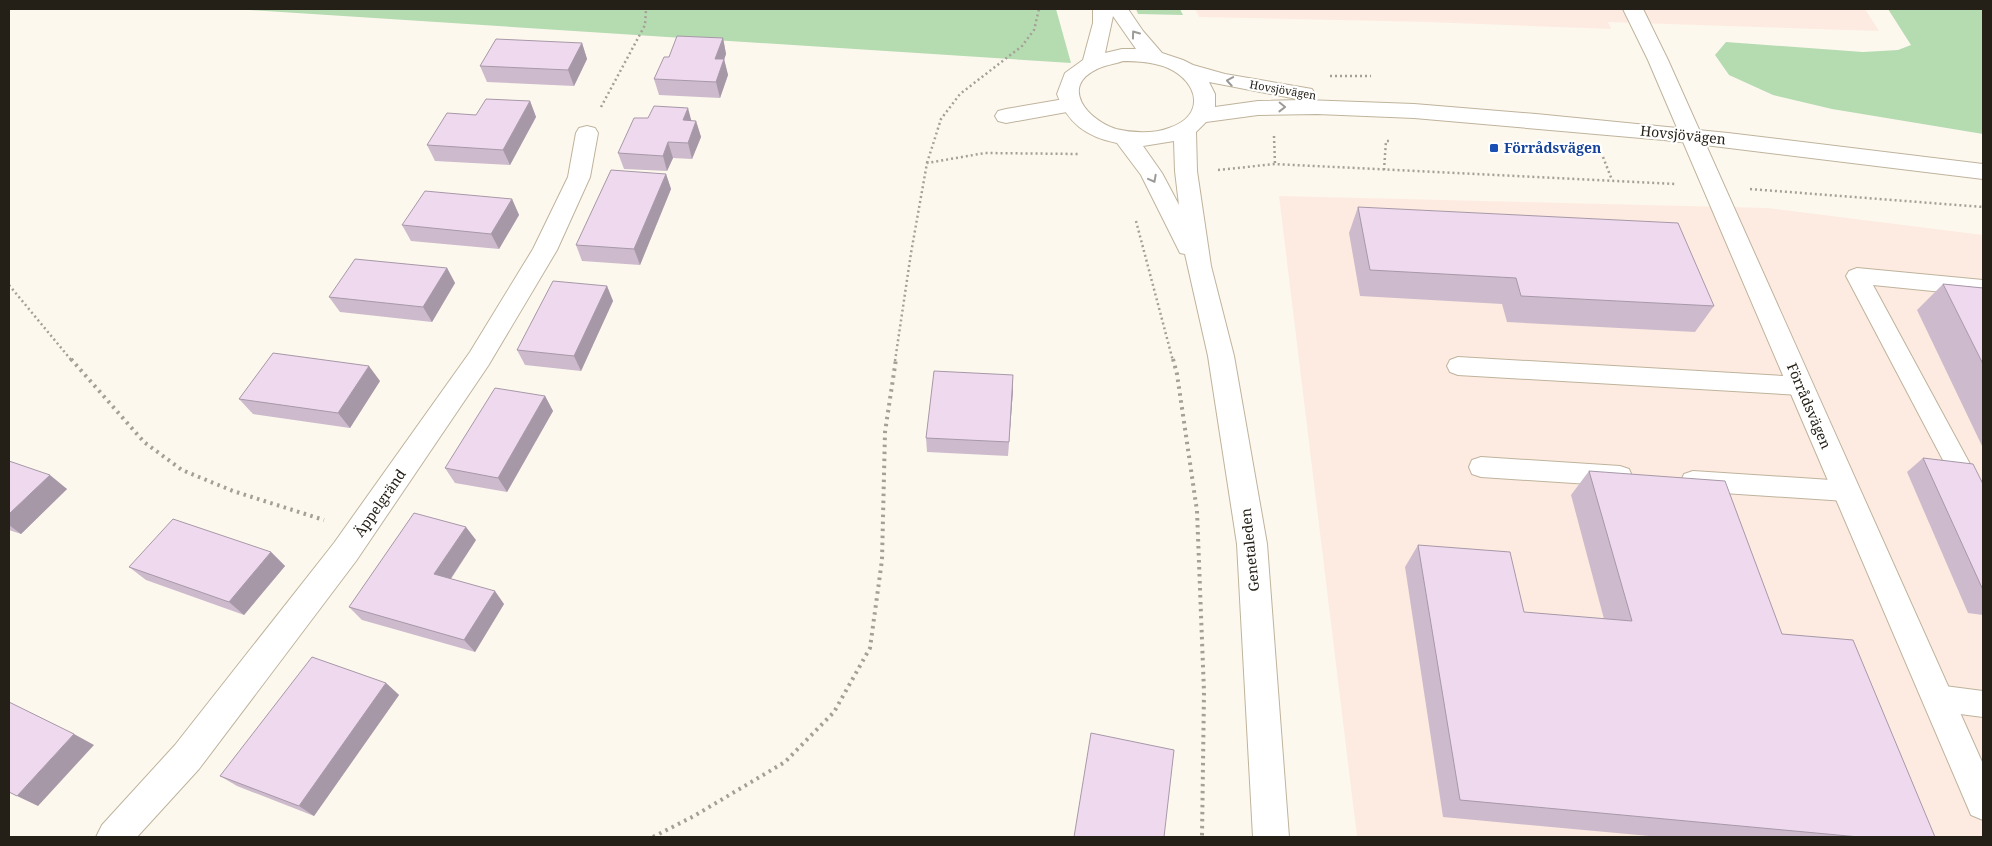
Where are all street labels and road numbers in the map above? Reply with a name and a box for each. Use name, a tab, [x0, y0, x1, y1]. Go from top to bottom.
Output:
street label: Hovsjövägen	[1249, 76, 1318, 103]
street label: Hovsjövägen	[1639, 121, 1727, 148]
street label: Förrådsvägen	[1783, 360, 1836, 452]
street label: Äppelgränd	[349, 465, 410, 540]
street label: Genetaleden	[1236, 507, 1263, 593]

